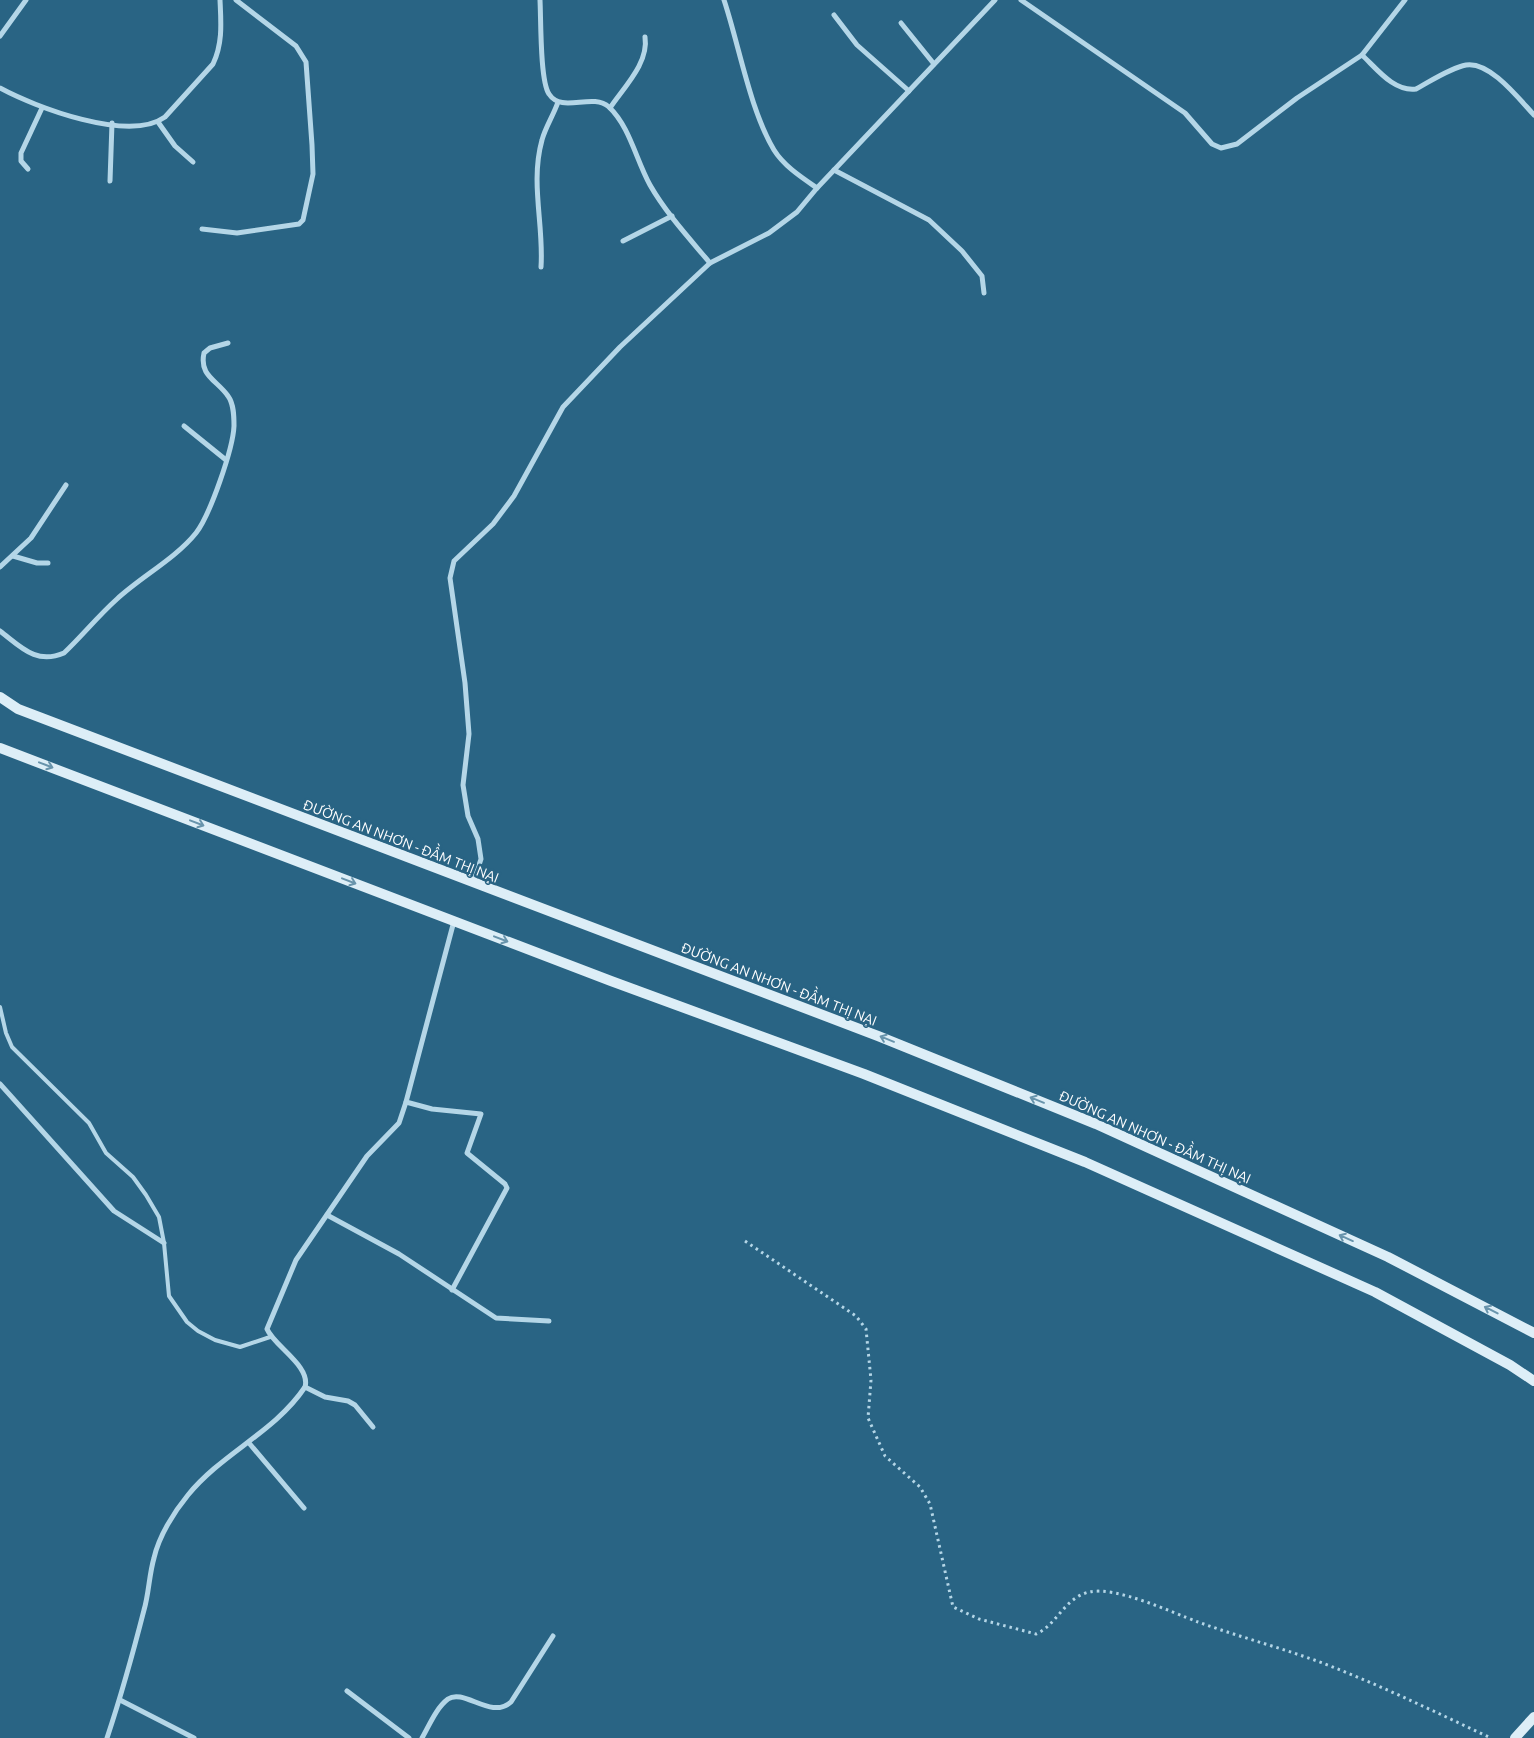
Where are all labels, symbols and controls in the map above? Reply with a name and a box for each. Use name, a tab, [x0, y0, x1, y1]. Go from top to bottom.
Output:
one-way arrow	[37, 761, 53, 770]
street label: ĐƯỜNG AN NHƠN - ĐẦM THỊ NẠI	[301, 792, 503, 886]
one-way arrow	[189, 819, 205, 828]
one-way arrow	[341, 877, 356, 886]
one-way arrow	[493, 935, 508, 944]
street label: ĐƯỜNG AN NHƠN - ĐẦM THỊ NẠI	[679, 935, 881, 1029]
one-way arrow	[880, 1034, 895, 1043]
street label: ĐƯỜNG AN NHƠN - ĐẦM THỊ NẠI	[1057, 1083, 1255, 1187]
one-way arrow	[1030, 1095, 1045, 1104]
one-way arrow	[1339, 1232, 1354, 1242]
one-way arrow	[1484, 1305, 1499, 1315]

